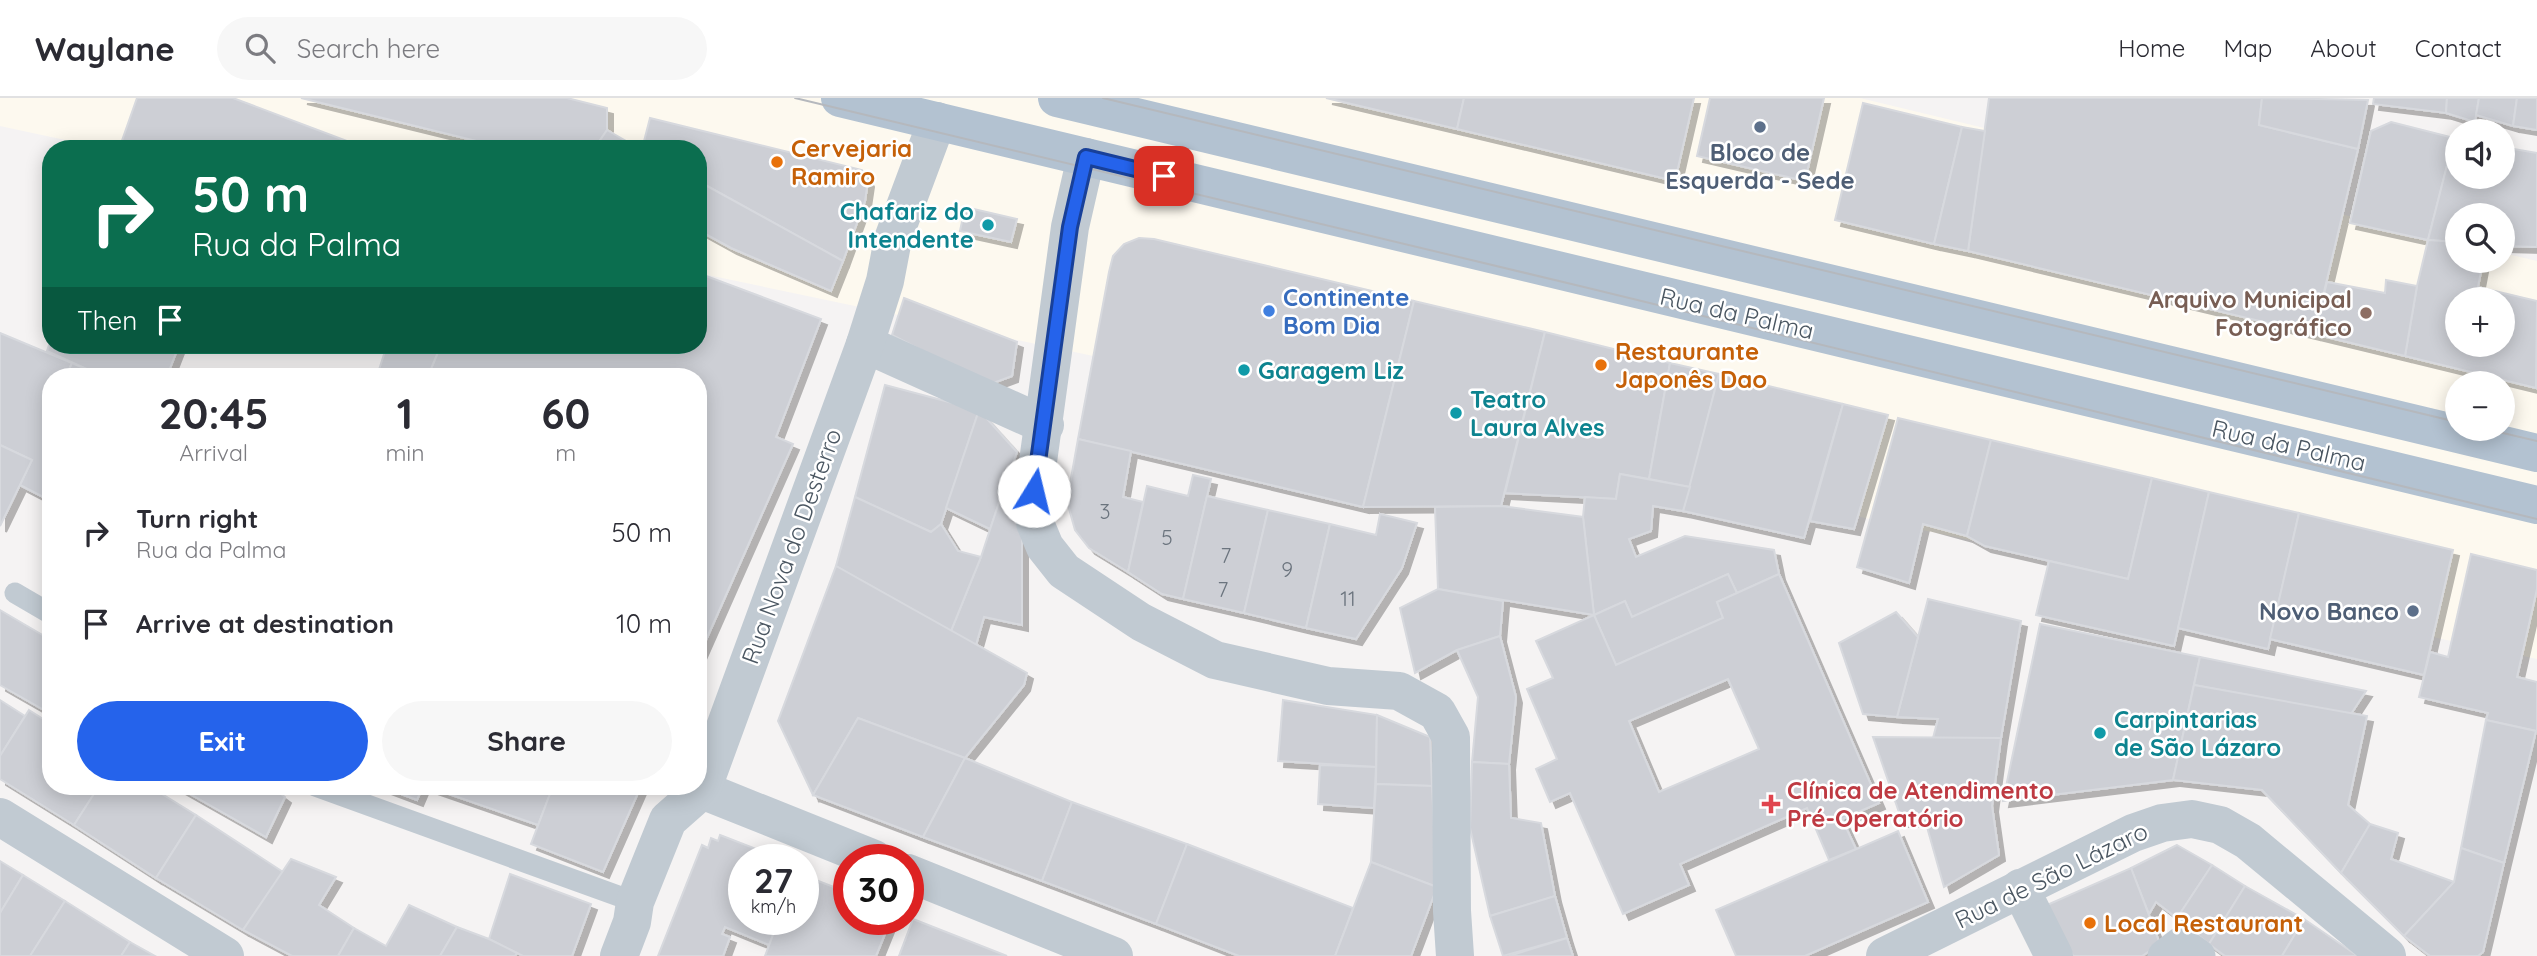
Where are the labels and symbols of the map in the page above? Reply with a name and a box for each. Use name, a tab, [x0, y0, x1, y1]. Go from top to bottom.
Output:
marker: Bloco de Esquerda - Sede	[1752, 119, 1768, 135]
place label: Cervejaria Ramiro	[791, 133, 912, 191]
place label: Bloco de Esquerda - Sede	[1665, 137, 1855, 195]
pin	[1134, 146, 1194, 206]
marker: Cervejaria Ramiro	[769, 154, 785, 170]
place label: Chafariz do Intendente	[840, 196, 974, 254]
marker: Chafariz do Intendente	[980, 217, 996, 233]
street label: Rua da Palma	[1657, 281, 1817, 345]
place label: Continente Bom Dia	[1283, 282, 1409, 340]
place label: Arquivo Municipal Fotográfico	[2148, 284, 2352, 342]
marker: Continente Bom Dia	[1261, 303, 1277, 319]
marker: Arquivo Municipal Fotográfico	[2358, 305, 2374, 321]
place label: Restaurante Japonês Dao	[1615, 336, 1767, 394]
place label: Garagem Liz	[1258, 355, 1404, 385]
marker: Restaurante Japonês Dao	[1593, 357, 1609, 373]
marker: Garagem Liz	[1236, 362, 1252, 378]
place label: Teatro Laura Alves	[1470, 384, 1605, 442]
marker: Teatro Laura Alves	[1448, 405, 1464, 421]
street label: Rua da Palma	[2209, 413, 2369, 477]
street label: Rua Nova do Desterro	[734, 424, 848, 668]
position arrow	[997, 454, 1071, 528]
house number: 3	[1099, 498, 1111, 524]
house number: 5	[1161, 524, 1173, 550]
house number: 7	[1221, 542, 1232, 568]
house number: 9	[1281, 556, 1293, 582]
house number: 7	[1218, 576, 1229, 602]
house number: 11	[1340, 585, 1356, 611]
place label: Novo Banco	[2259, 596, 2399, 626]
marker: Novo Banco	[2405, 603, 2421, 619]
place label: Carpintarias de São Lázaro	[2114, 704, 2281, 762]
marker: Carpintarias de São Lázaro	[2092, 725, 2108, 741]
place label: Clínica de Atendimento Pré-Operatório	[1787, 775, 2054, 833]
marker: Clínica de Atendimento Pré-Operatório	[1761, 794, 1781, 814]
street label: Rua de São Lázaro	[1950, 815, 2152, 935]
speed limit sign: 30	[833, 844, 924, 935]
place label: Local Restaurant	[2104, 908, 2303, 938]
marker: Local Restaurant	[2082, 915, 2098, 931]

